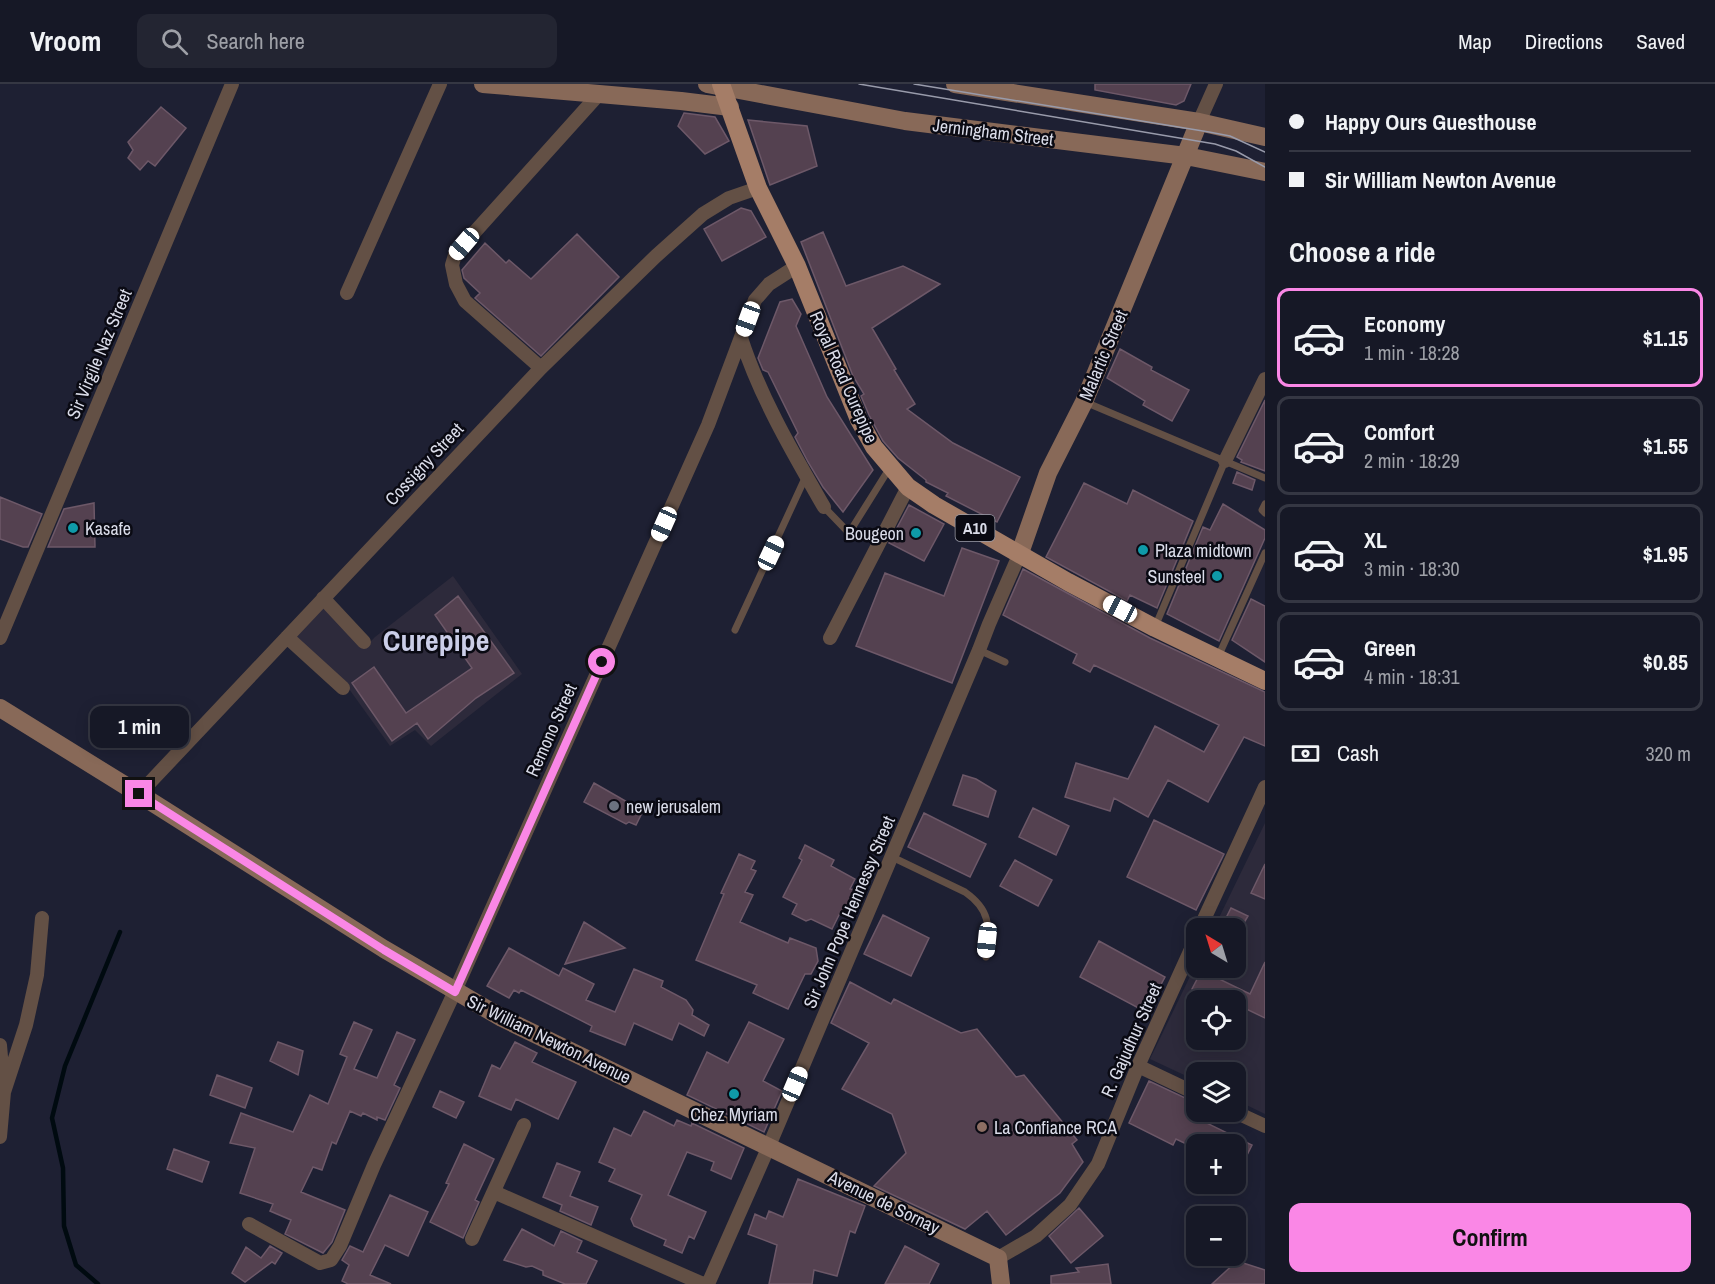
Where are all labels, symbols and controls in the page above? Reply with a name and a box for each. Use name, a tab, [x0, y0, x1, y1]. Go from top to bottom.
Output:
search box	[137, 14, 557, 68]
text: Vroom	[30, 22, 101, 60]
icon: search	[158, 25, 191, 58]
text: Search here	[206, 26, 305, 56]
text: Map	[1458, 27, 1492, 56]
text: Directions	[1525, 27, 1603, 56]
text: Saved	[1636, 27, 1685, 56]
text: Happy Ours Guesthouse	[1325, 107, 1537, 137]
street label: Jerningham Street	[931, 112, 1055, 152]
text: Sir William Newton Avenue	[1325, 165, 1556, 195]
car	[445, 225, 483, 263]
text: Choose a ride	[1289, 234, 1435, 270]
street label: Sir Virgile Naz Street	[60, 285, 138, 423]
car	[733, 299, 763, 339]
street label: Malartic Street	[1073, 306, 1133, 404]
street label: Royal Road Curepipe	[804, 307, 884, 447]
text: Economy	[1364, 309, 1445, 339]
icon: car	[1292, 311, 1346, 365]
text: $1.15	[1643, 323, 1688, 353]
text: 1 min · 18:28	[1364, 339, 1460, 366]
street label: Cossigny Street	[379, 417, 469, 511]
text: Comfort	[1364, 417, 1434, 447]
icon: car	[1292, 419, 1346, 473]
text: $1.55	[1643, 431, 1688, 461]
text: 2 min · 18:29	[1364, 447, 1460, 474]
car	[648, 504, 680, 544]
road number: A10	[956, 515, 994, 541]
place label: Kasafe	[85, 516, 131, 541]
marker: Kasafe	[66, 521, 80, 535]
place label: Bougeon	[845, 521, 904, 546]
text: XL	[1364, 525, 1387, 555]
marker: Bougeon	[909, 526, 923, 540]
icon: car	[1292, 527, 1346, 581]
car	[755, 533, 787, 573]
place label: Plaza midtown	[1155, 538, 1252, 563]
text: $1.95	[1643, 539, 1688, 569]
marker: Plaza midtown	[1136, 543, 1150, 557]
text: 3 min · 18:30	[1364, 555, 1460, 582]
place label: Sunsteel	[1148, 564, 1205, 589]
marker: Sunsteel	[1210, 569, 1224, 583]
car	[1100, 593, 1140, 625]
district label: Curepipe	[383, 620, 489, 660]
text: Green	[1364, 633, 1416, 663]
icon: car	[1292, 635, 1346, 689]
text: $0.85	[1643, 647, 1688, 677]
route start	[588, 648, 615, 675]
text: 4 min · 18:31	[1364, 663, 1460, 690]
street label: Remono Street	[519, 680, 583, 780]
callout: 1 min	[90, 707, 188, 749]
text: 1 min	[118, 713, 161, 740]
icon: cash	[1289, 737, 1322, 770]
text: Cash	[1337, 738, 1379, 768]
text: 320 m	[1645, 740, 1691, 767]
route end	[125, 780, 152, 807]
place label: new jerusalem	[626, 794, 721, 819]
marker: new jerusalem	[607, 799, 621, 813]
street label: Sir John Pope Hennessy Street	[797, 812, 901, 1012]
north arrow	[1186, 918, 1246, 978]
map controls	[1186, 918, 1246, 1266]
car	[976, 921, 998, 959]
street label: R. Gajudhur Street	[1095, 979, 1167, 1101]
street label: Sir William Newton Avenue	[463, 988, 635, 1090]
button: locate	[1186, 990, 1246, 1050]
button: layers	[1186, 1062, 1246, 1122]
car	[780, 1064, 810, 1104]
marker: Chez Myriam	[727, 1087, 741, 1101]
place label: Chez Myriam	[690, 1102, 778, 1127]
place label: La Confiance RCA	[994, 1115, 1117, 1140]
marker: La Confiance RCA	[975, 1120, 989, 1134]
button: +	[1186, 1134, 1246, 1194]
street label: Avenue de Sornay	[823, 1164, 944, 1240]
button: Confirm	[1289, 1203, 1691, 1272]
button: −	[1186, 1206, 1246, 1266]

